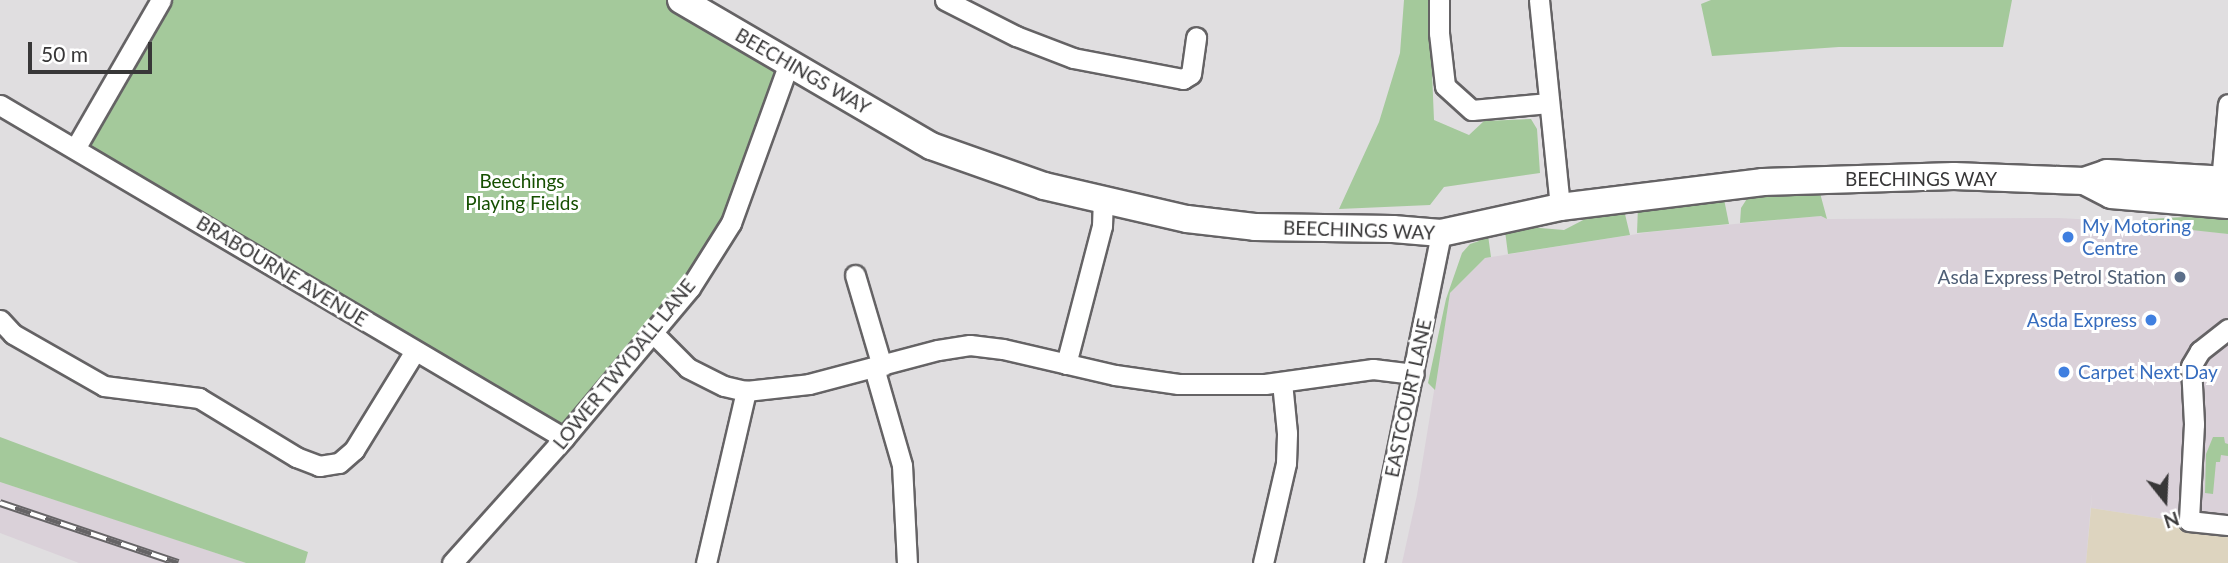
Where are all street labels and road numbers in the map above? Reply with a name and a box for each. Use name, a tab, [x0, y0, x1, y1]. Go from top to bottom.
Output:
street label: BEECHINGS WAY	[731, 23, 875, 119]
street label: BEECHINGS WAY	[1845, 168, 1997, 190]
street label: BRABOURNE AVENUE	[192, 211, 372, 331]
street label: BEECHINGS WAY	[1283, 216, 1435, 244]
street label: LOWER TWYDALL LANE	[548, 274, 700, 454]
street label: EASTCOURT LANE	[1380, 316, 1436, 480]

